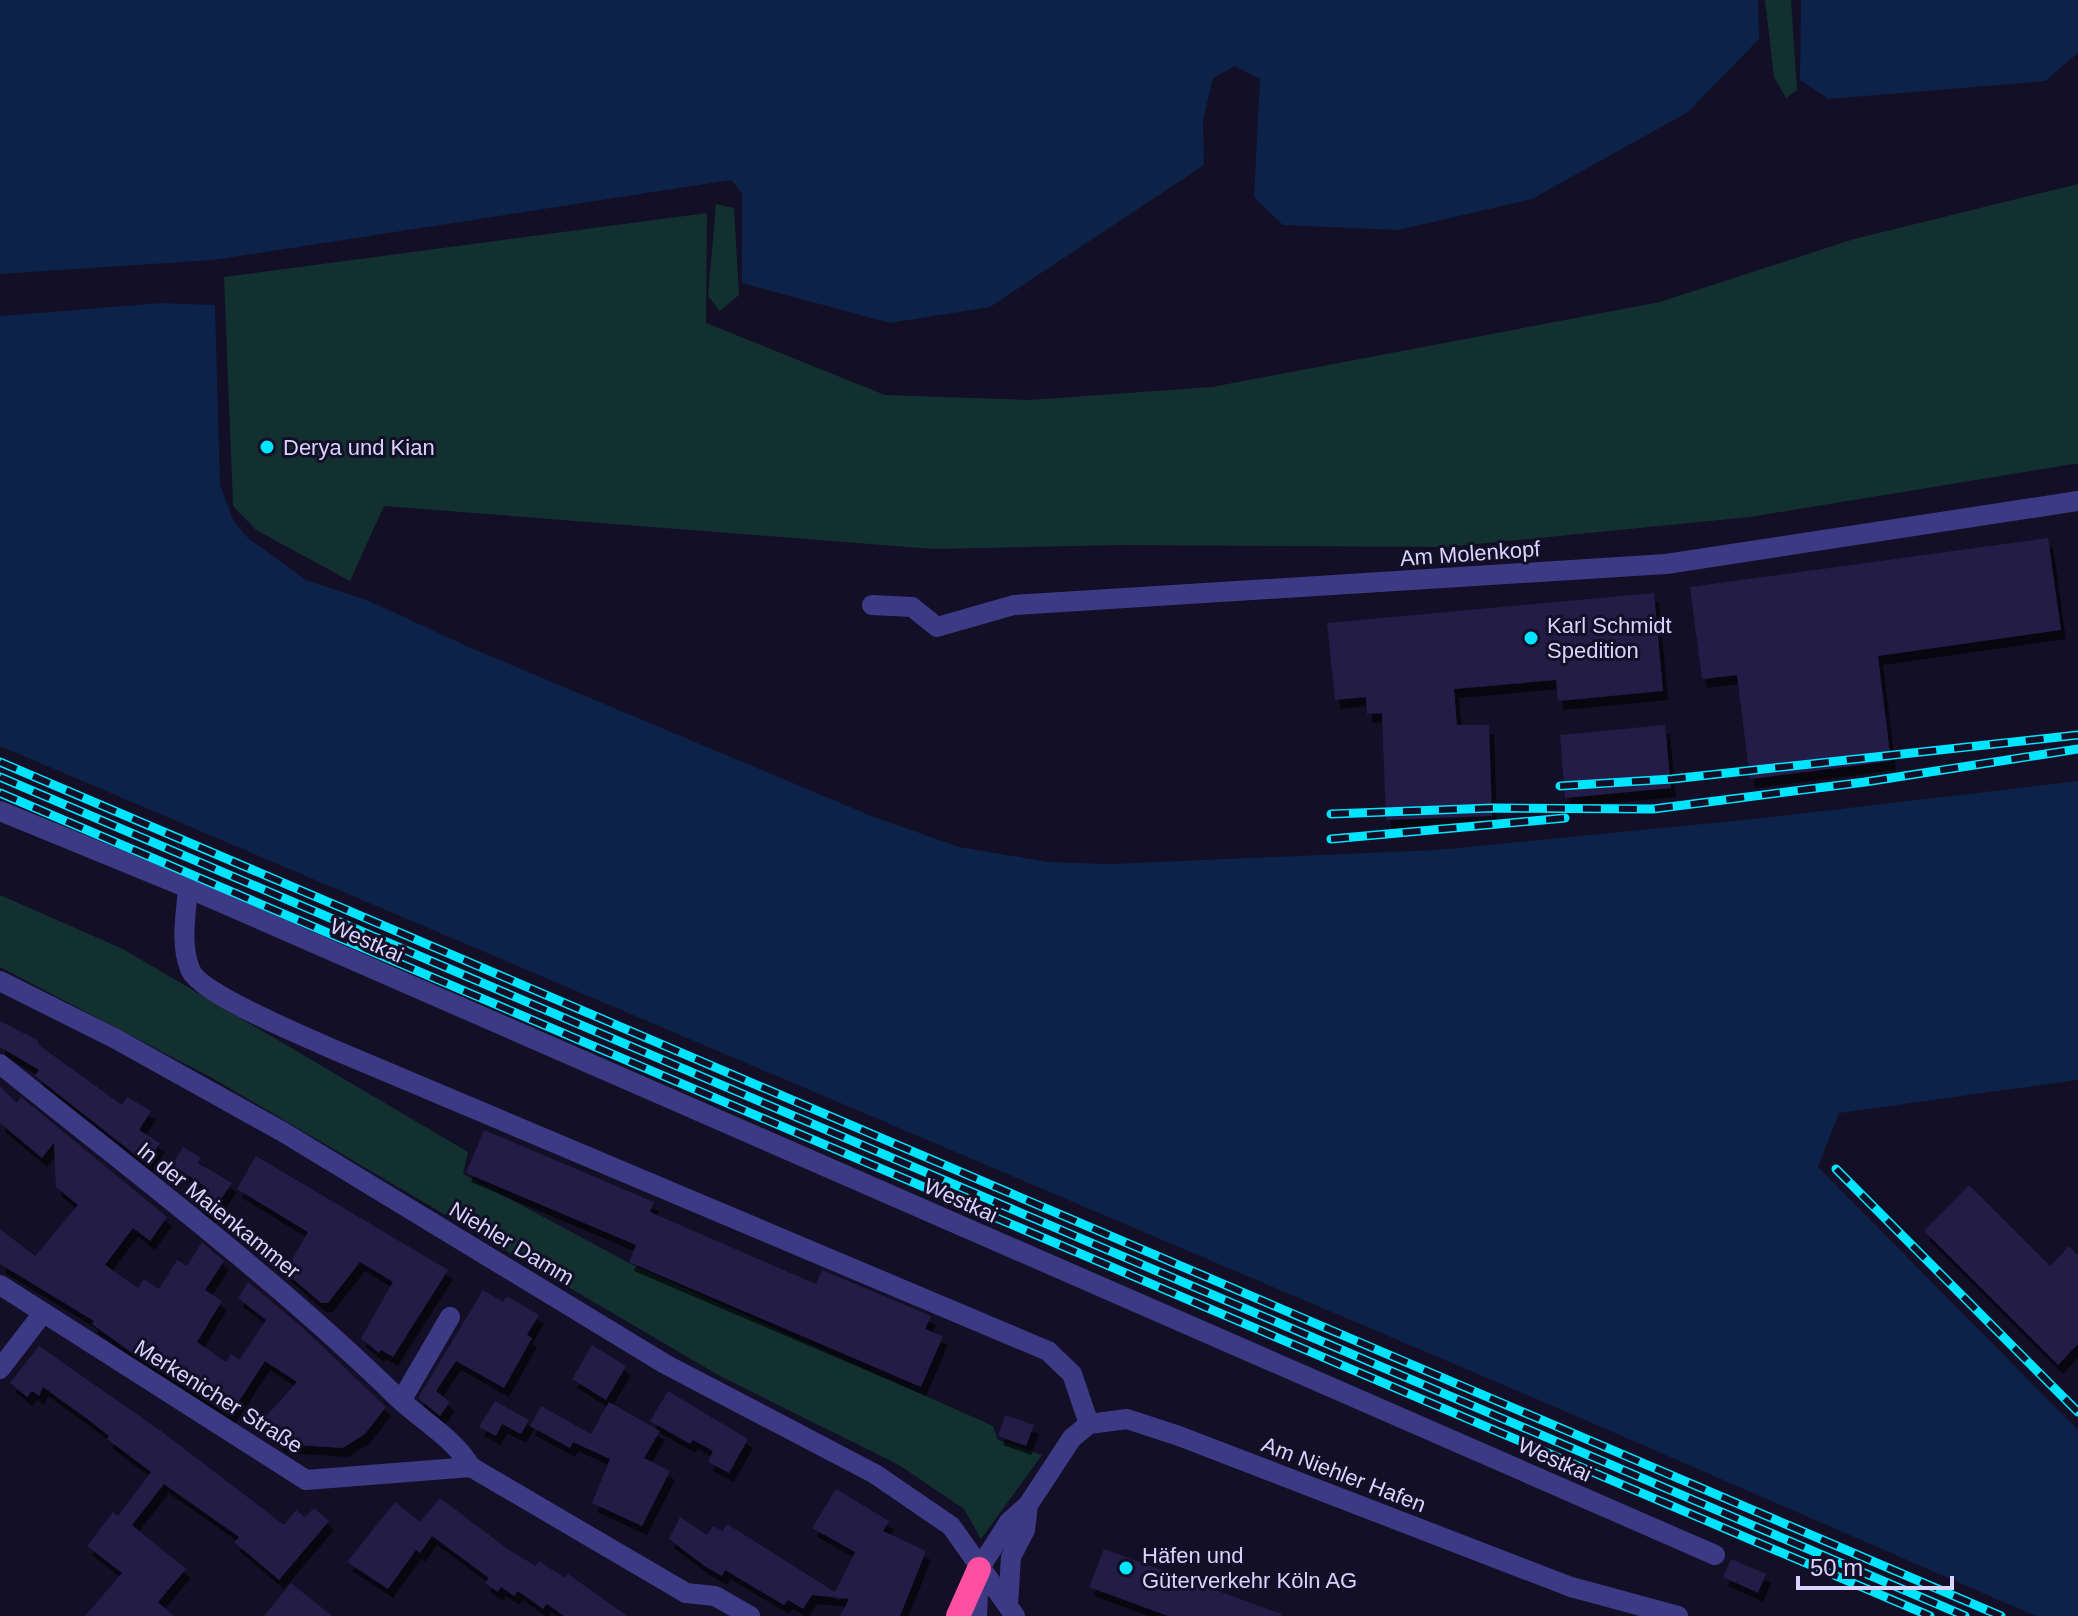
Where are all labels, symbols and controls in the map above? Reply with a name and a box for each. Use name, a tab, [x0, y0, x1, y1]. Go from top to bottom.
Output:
place label: Derya und Kian	[283, 435, 435, 460]
marker: Derya und Kian	[258, 438, 276, 456]
street label: Am Molenkopf	[1399, 536, 1542, 571]
place label: Karl Schmidt Spedition	[1547, 613, 1672, 663]
marker: Karl Schmidt Spedition	[1522, 629, 1540, 647]
street label: Westkai	[326, 913, 407, 968]
street label: In der Maienkammer	[132, 1137, 305, 1284]
street label: Westkai	[920, 1173, 1001, 1228]
street label: Niehler Damm	[445, 1197, 578, 1290]
street label: Merkenicher Straße	[130, 1335, 307, 1458]
street label: Am Niehler Hafen	[1258, 1432, 1429, 1517]
street label: Westkai	[1514, 1432, 1595, 1487]
scale bar	[1798, 1540, 1952, 1590]
place label: Häfen und Güterverkehr Köln AG	[1142, 1543, 1357, 1593]
text: 50 m	[1810, 1554, 1863, 1581]
marker: Häfen und Güterverkehr Köln AG	[1117, 1559, 1135, 1577]

